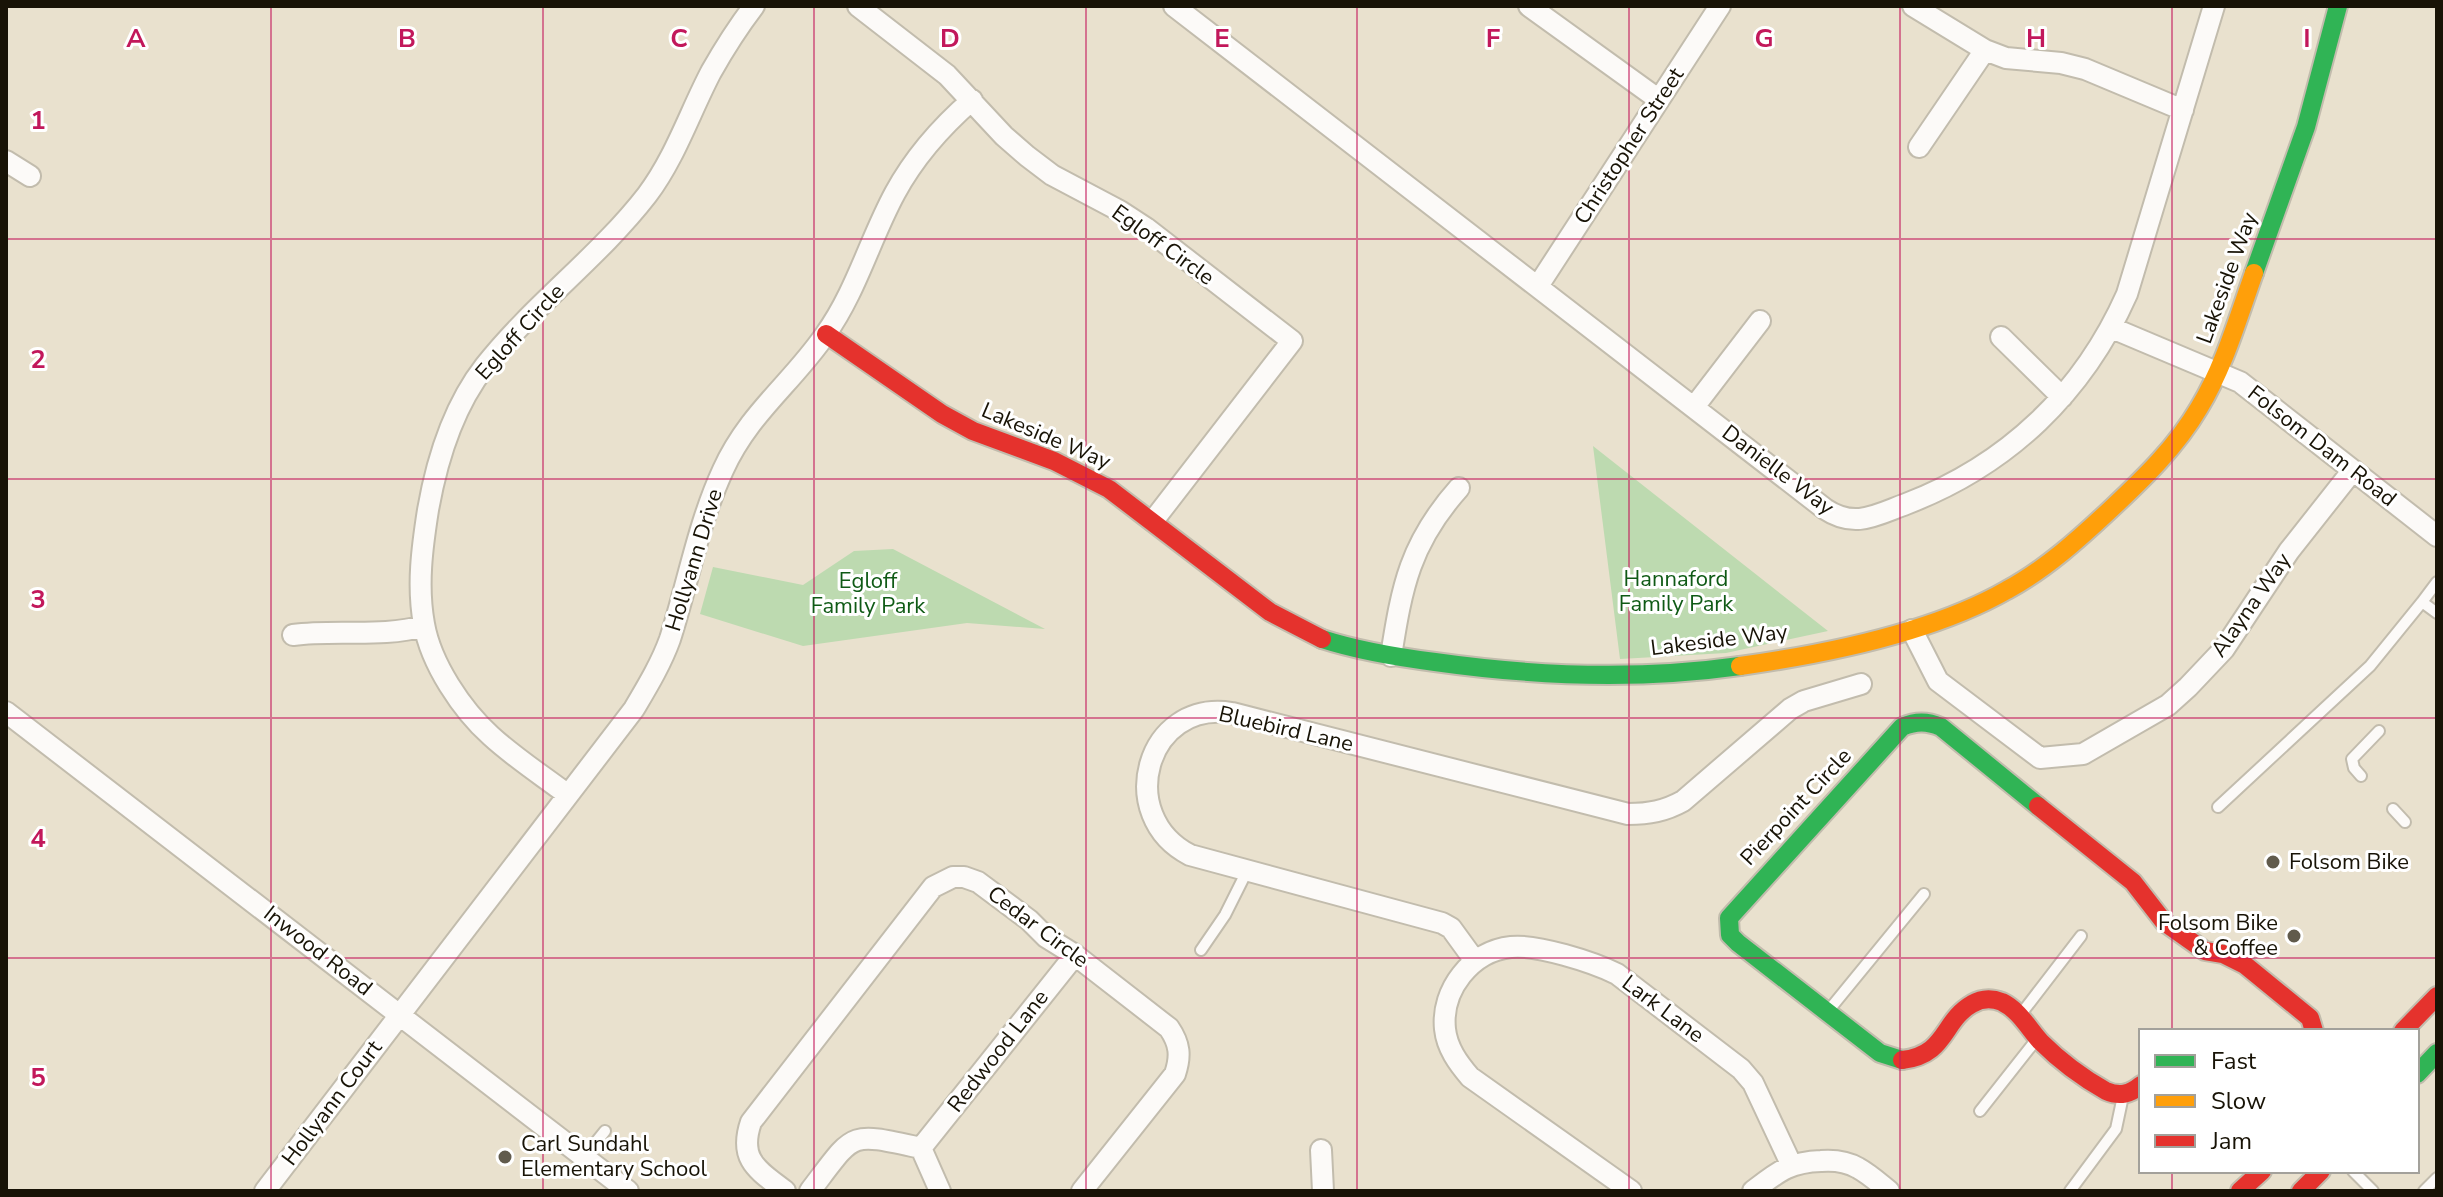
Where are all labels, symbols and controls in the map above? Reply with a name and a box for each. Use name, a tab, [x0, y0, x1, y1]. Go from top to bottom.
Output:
text: A	[126, 21, 146, 56]
text: B	[398, 21, 416, 56]
text: C	[670, 21, 688, 56]
text: D	[940, 21, 960, 56]
text: E	[1214, 21, 1230, 56]
text: F	[1486, 21, 1500, 56]
text: G	[1754, 21, 1774, 56]
text: H	[2026, 21, 2046, 56]
text: I	[2303, 21, 2311, 56]
street label: Christopher Street	[1567, 62, 1691, 230]
text: 1	[30, 103, 46, 138]
street label: Egloff Circle	[1106, 198, 1220, 292]
street label: Lakeside Way	[2189, 208, 2265, 348]
street label: Egloff Circle	[469, 277, 571, 387]
text: 2	[30, 342, 46, 377]
street label: Folsom Dam Road	[2241, 378, 2403, 514]
street label: Lakeside Way	[977, 395, 1116, 477]
street label: Danielle Way	[1716, 418, 1841, 523]
street label: Hollyann Drive	[658, 485, 730, 635]
street label: Alayna Way	[2204, 546, 2298, 663]
park label: Hannaford Family Park	[1619, 564, 1734, 619]
park label: Egloff Family Park	[811, 566, 926, 621]
text: 3	[30, 582, 46, 617]
street label: Lakeside Way	[1649, 617, 1790, 663]
street label: Bluebird Lane	[1216, 699, 1356, 759]
street label: Pierpoint Circle	[1734, 742, 1858, 872]
text: 4	[30, 821, 46, 856]
place label: Folsom Bike	[2289, 847, 2409, 877]
marker: Folsom Bike	[2264, 853, 2282, 871]
street label: Cedar Circle	[981, 879, 1095, 975]
street label: Inwood Road	[257, 899, 379, 1003]
place label: Folsom Bike & Coffee	[2158, 908, 2278, 963]
marker: Folsom Bike & Coffee	[2285, 927, 2303, 945]
street label: Lark Lane	[1616, 968, 1710, 1050]
street label: Redwood Lane	[941, 983, 1055, 1119]
legend	[2139, 1029, 2419, 1173]
street label: Hollyann Court	[275, 1034, 389, 1172]
text: Fast	[2211, 1045, 2257, 1077]
text: 5	[30, 1060, 46, 1095]
text: Slow	[2211, 1085, 2266, 1117]
text: Jam	[2210, 1125, 2252, 1157]
place label: Carl Sundahl Elementary School	[521, 1129, 707, 1184]
marker: Carl Sundahl Elementary School	[496, 1148, 514, 1166]

